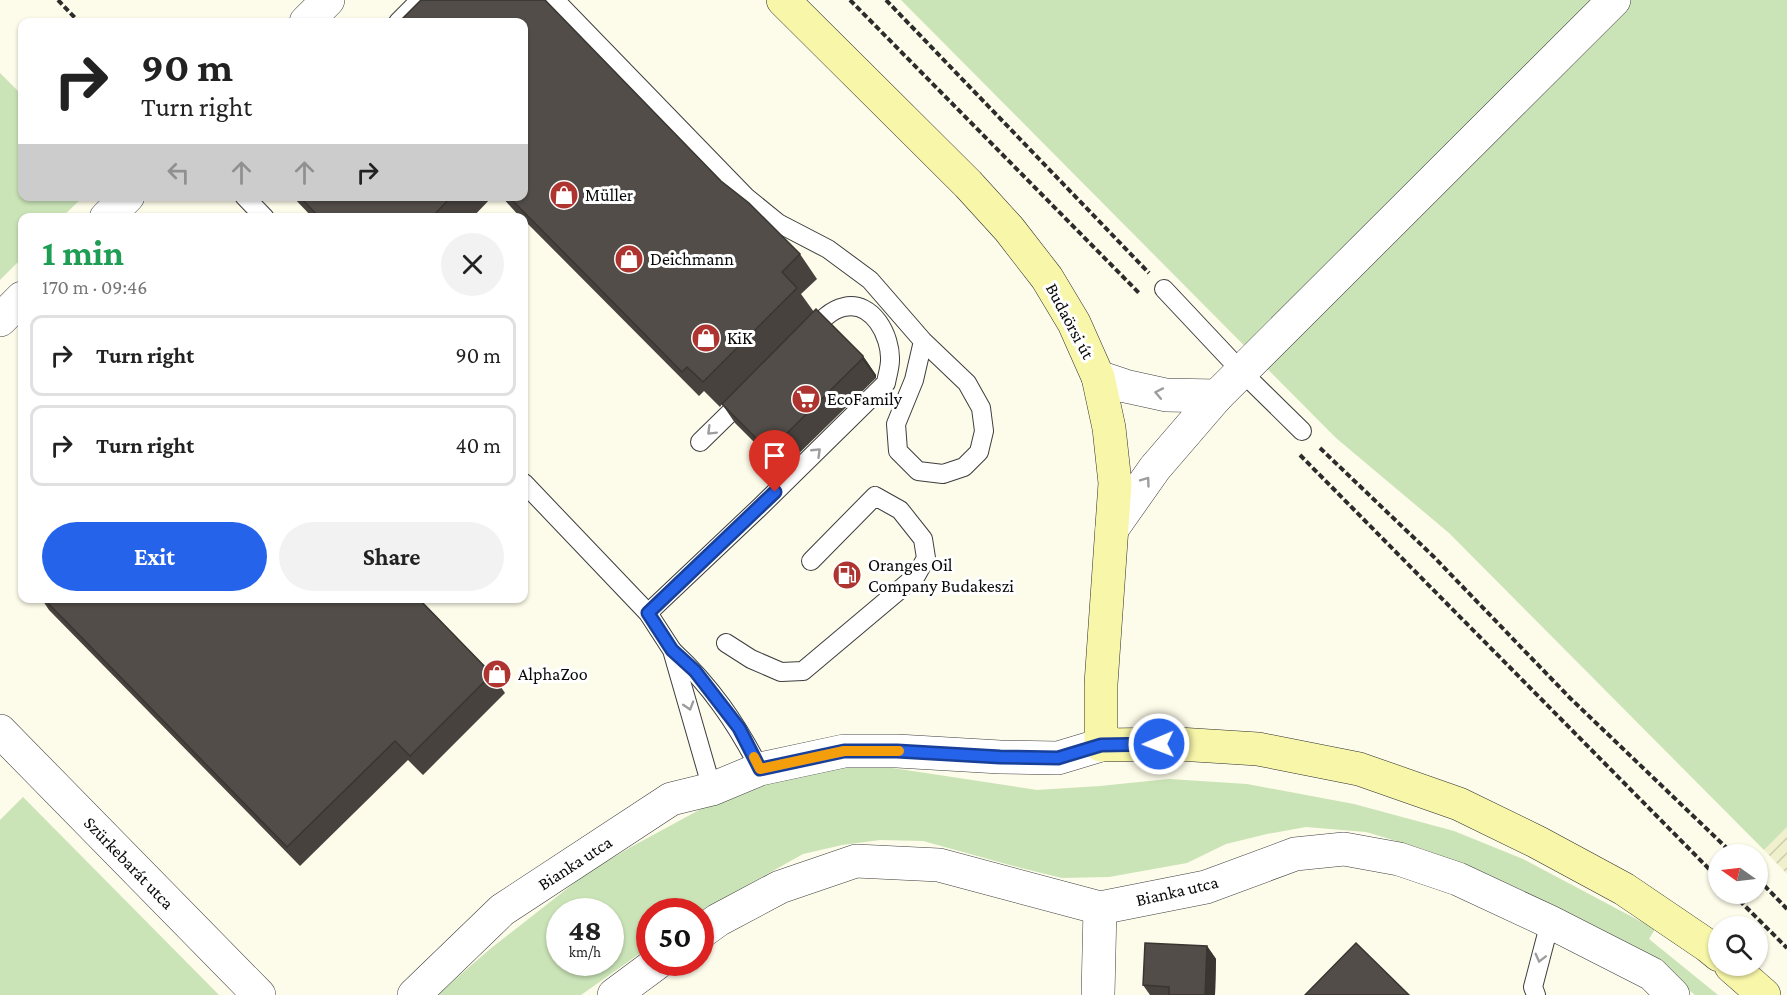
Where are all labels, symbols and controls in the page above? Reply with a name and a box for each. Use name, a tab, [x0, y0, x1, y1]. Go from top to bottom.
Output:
icon: right	[42, 42, 120, 120]
text: 90 m	[141, 43, 233, 90]
text: Turn right	[141, 92, 252, 122]
icon: left	[162, 156, 195, 189]
icon: ahead	[225, 156, 258, 189]
icon: ahead	[288, 156, 321, 189]
icon: right	[351, 156, 384, 189]
shop icon: Müller	[548, 179, 580, 211]
place label: Müller	[585, 185, 634, 205]
text: 1 min	[42, 233, 124, 273]
button: close	[441, 233, 504, 296]
shop icon: Deichmann	[613, 243, 645, 275]
place label: Deichmann	[650, 249, 734, 269]
text: 170 m · 09:46	[42, 276, 147, 298]
street label: Budaörsi út	[1042, 280, 1099, 363]
shop icon: KiK	[690, 322, 722, 354]
place label: KiK	[727, 328, 753, 348]
icon: right	[45, 339, 78, 372]
text: Turn right	[96, 343, 194, 368]
text: 90 m	[456, 343, 501, 368]
supermarket icon: EcoFamily	[790, 383, 822, 415]
one-way arrow	[1154, 387, 1164, 400]
place label: EcoFamily	[827, 389, 903, 409]
one-way arrow	[708, 424, 719, 435]
icon: right	[45, 429, 78, 462]
pin	[749, 430, 800, 492]
text: Turn right	[96, 433, 194, 458]
text: 40 m	[456, 433, 501, 458]
icon: arrive	[758, 439, 791, 472]
one-way arrow	[810, 448, 821, 459]
one-way arrow	[1139, 477, 1150, 488]
button: Exit	[42, 522, 267, 591]
button: Share	[279, 522, 504, 591]
place label: Oranges Oil Company Budakeszi	[868, 555, 1014, 596]
fuel station icon: Oranges Oil Company Budakeszi	[831, 559, 863, 591]
shop icon: AlphaZoo	[481, 658, 513, 690]
place label: AlphaZoo	[518, 664, 588, 684]
one-way arrow	[682, 700, 694, 711]
position arrow	[1127, 712, 1191, 776]
street label: Szürkebarát utca	[80, 813, 178, 913]
street label: Bianka utca	[534, 832, 616, 894]
north arrow	[1708, 844, 1768, 904]
map controls	[1708, 844, 1768, 976]
street label: Bianka utca	[1134, 872, 1220, 910]
speed limit sign: 50	[636, 898, 714, 976]
text: 48	[568, 913, 602, 946]
button: search	[1708, 916, 1768, 976]
text: km/h	[569, 944, 601, 960]
one-way arrow	[1535, 953, 1548, 963]

